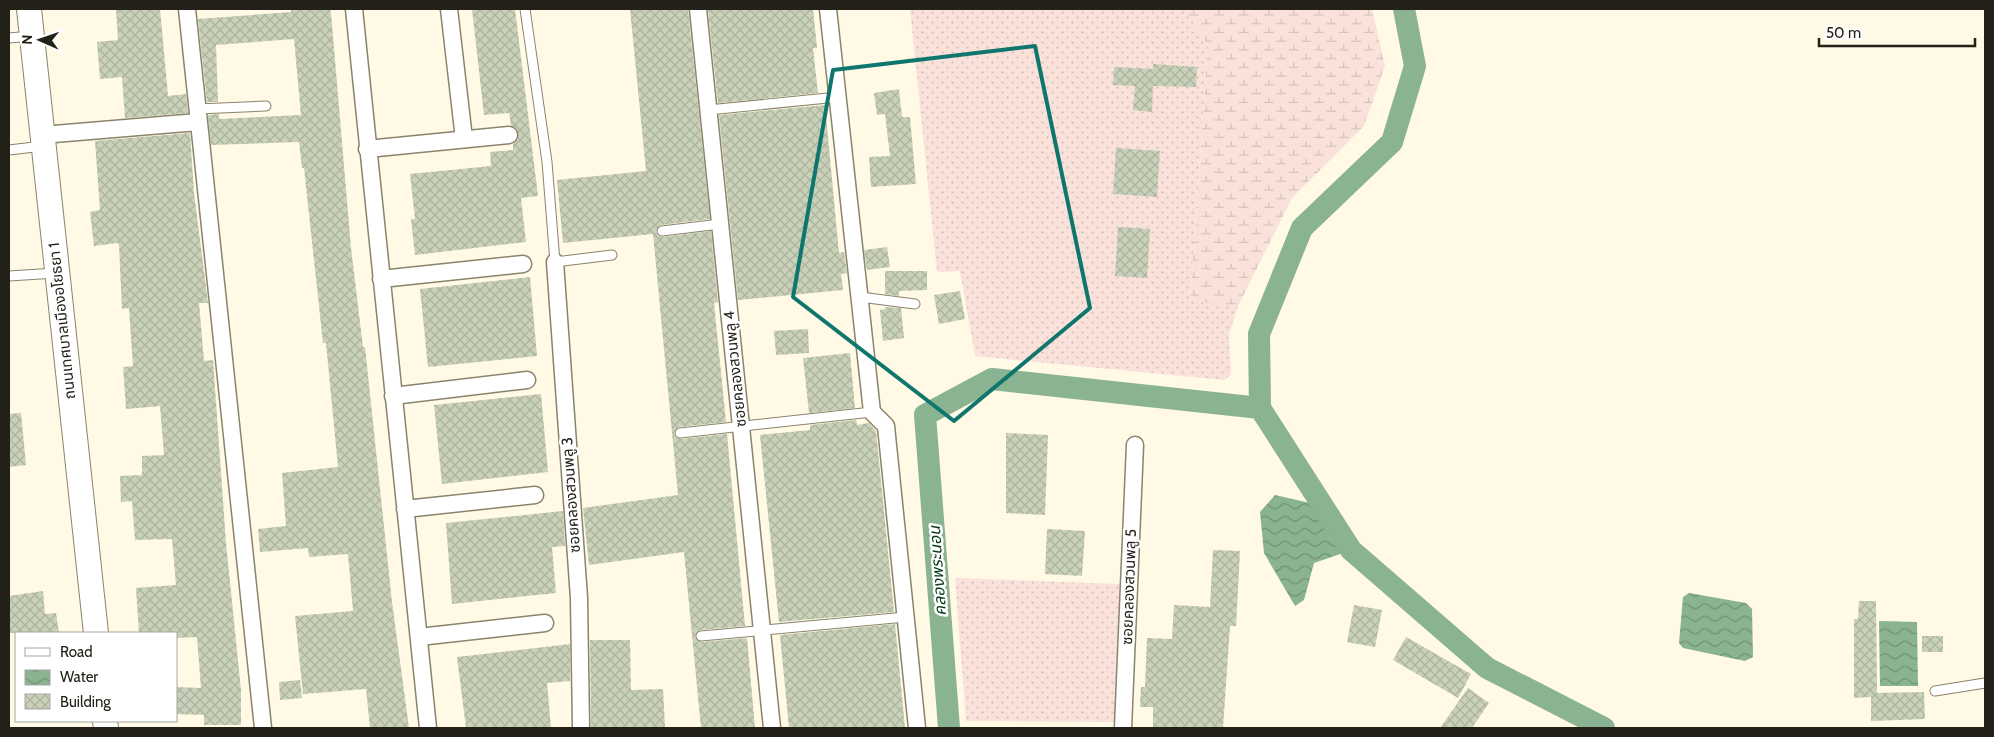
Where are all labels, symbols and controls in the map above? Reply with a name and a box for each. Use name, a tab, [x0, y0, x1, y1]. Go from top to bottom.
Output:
north arrow	[15, 15, 65, 65]
scale bar	[1819, 15, 1975, 47]
text: 50 m	[1826, 24, 1861, 42]
text: N	[18, 34, 36, 45]
street label: ถนนเทศบาลเมืองอโยธยา 1	[45, 242, 79, 400]
street label: ซอยคลองสวนพลู 4	[720, 310, 750, 428]
street label: ซอยคลองสวนพลู 3	[558, 437, 584, 553]
water label: คลองพระนอน	[925, 524, 950, 616]
street label: ซอยคลองสวนพลู 5	[1118, 529, 1140, 645]
legend	[15, 632, 178, 722]
text: Road	[60, 643, 93, 661]
text: Water	[60, 668, 98, 686]
text: Building	[60, 693, 111, 711]

